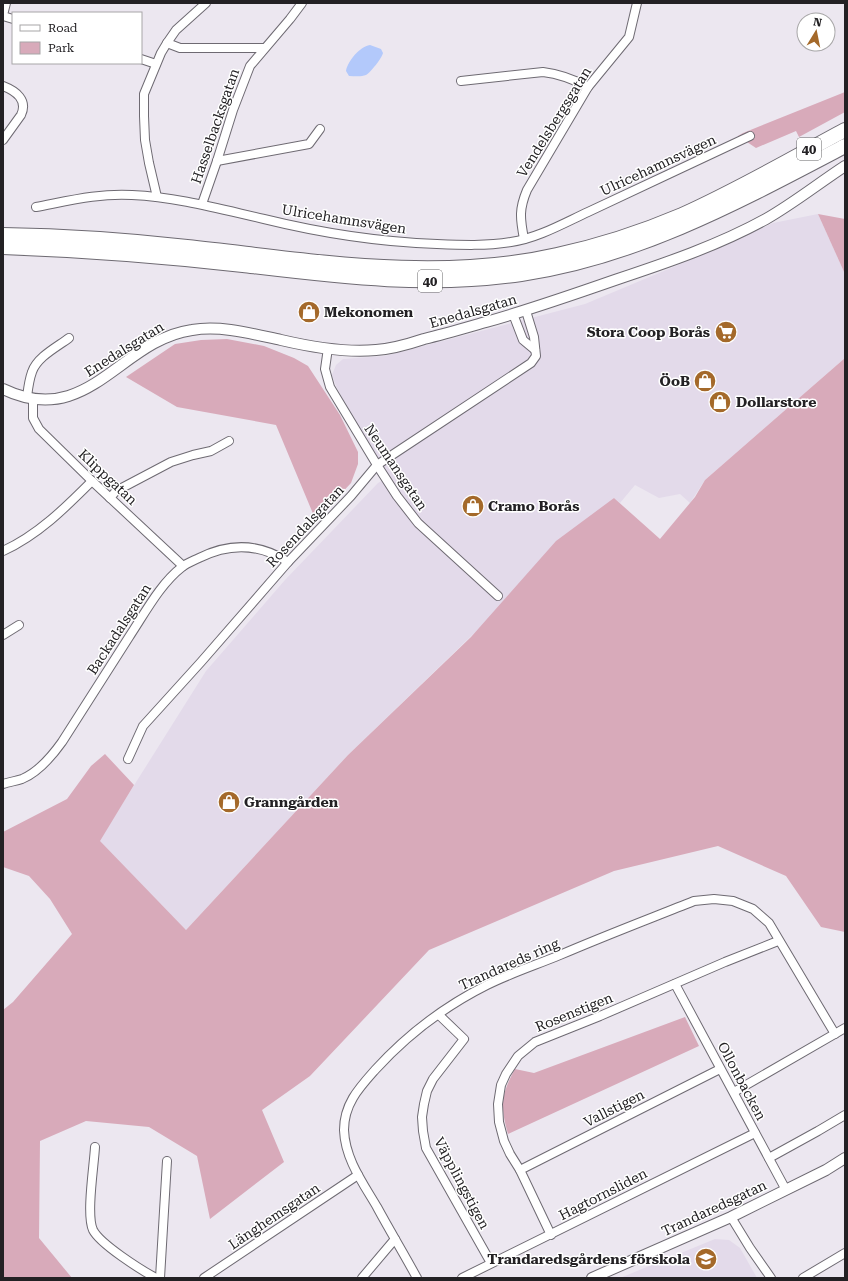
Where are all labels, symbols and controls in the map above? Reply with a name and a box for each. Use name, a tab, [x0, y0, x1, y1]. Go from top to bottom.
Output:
legend	[12, 12, 142, 64]
north arrow	[796, 12, 836, 52]
text: N	[812, 16, 823, 30]
text: Road	[48, 21, 78, 35]
text: Park	[48, 41, 75, 55]
street label: Vendelsbergsgatan	[514, 64, 594, 180]
street label: Hasselbacksgatan	[188, 66, 242, 186]
street label: Ulricehamnsvägen	[598, 131, 718, 199]
road number: 40	[797, 138, 821, 160]
street label: Ulricehamnsvägen	[281, 201, 407, 237]
road number: 40	[418, 270, 442, 292]
street label: Enedalsgatan	[427, 291, 519, 331]
shop icon: Mekonomen	[296, 299, 322, 325]
place label: Mekonomen	[324, 304, 414, 320]
street label: Enedalsgatan	[81, 318, 167, 380]
supermarket icon: Stora Coop Borås	[713, 319, 739, 345]
place label: Stora Coop Borås	[587, 324, 710, 340]
shop icon: ÖoB	[692, 368, 718, 394]
place label: ÖoB	[660, 373, 690, 389]
shop icon: Dollarstore	[707, 389, 733, 415]
place label: Dollarstore	[736, 394, 816, 410]
street label: Neumansgatan	[361, 421, 431, 513]
street label: Klippgatan	[75, 446, 141, 508]
street label: Rosendalsgatan	[263, 482, 347, 570]
shop icon: Cramo Borås	[460, 493, 486, 519]
place label: Cramo Borås	[488, 498, 579, 514]
street label: Backadalsgatan	[84, 581, 154, 677]
shop icon: Granngården	[216, 789, 242, 815]
place label: Granngården	[244, 794, 339, 810]
street label: Trandareds ring	[457, 935, 562, 993]
street label: Rosenstigen	[533, 989, 615, 1035]
street label: Ollonbacken	[715, 1039, 769, 1123]
street label: Vallstigen	[581, 1086, 647, 1130]
street label: Väpplingstigen	[431, 1134, 493, 1232]
street label: Hagtornsliden	[556, 1165, 650, 1223]
street label: Trandaredsgatan	[659, 1177, 769, 1239]
street label: Länghemsgatan	[225, 1180, 323, 1252]
school or university icon: Trandaredsgårdens förskola	[693, 1246, 719, 1272]
place label: Trandaredsgårdens förskola	[487, 1251, 691, 1267]

